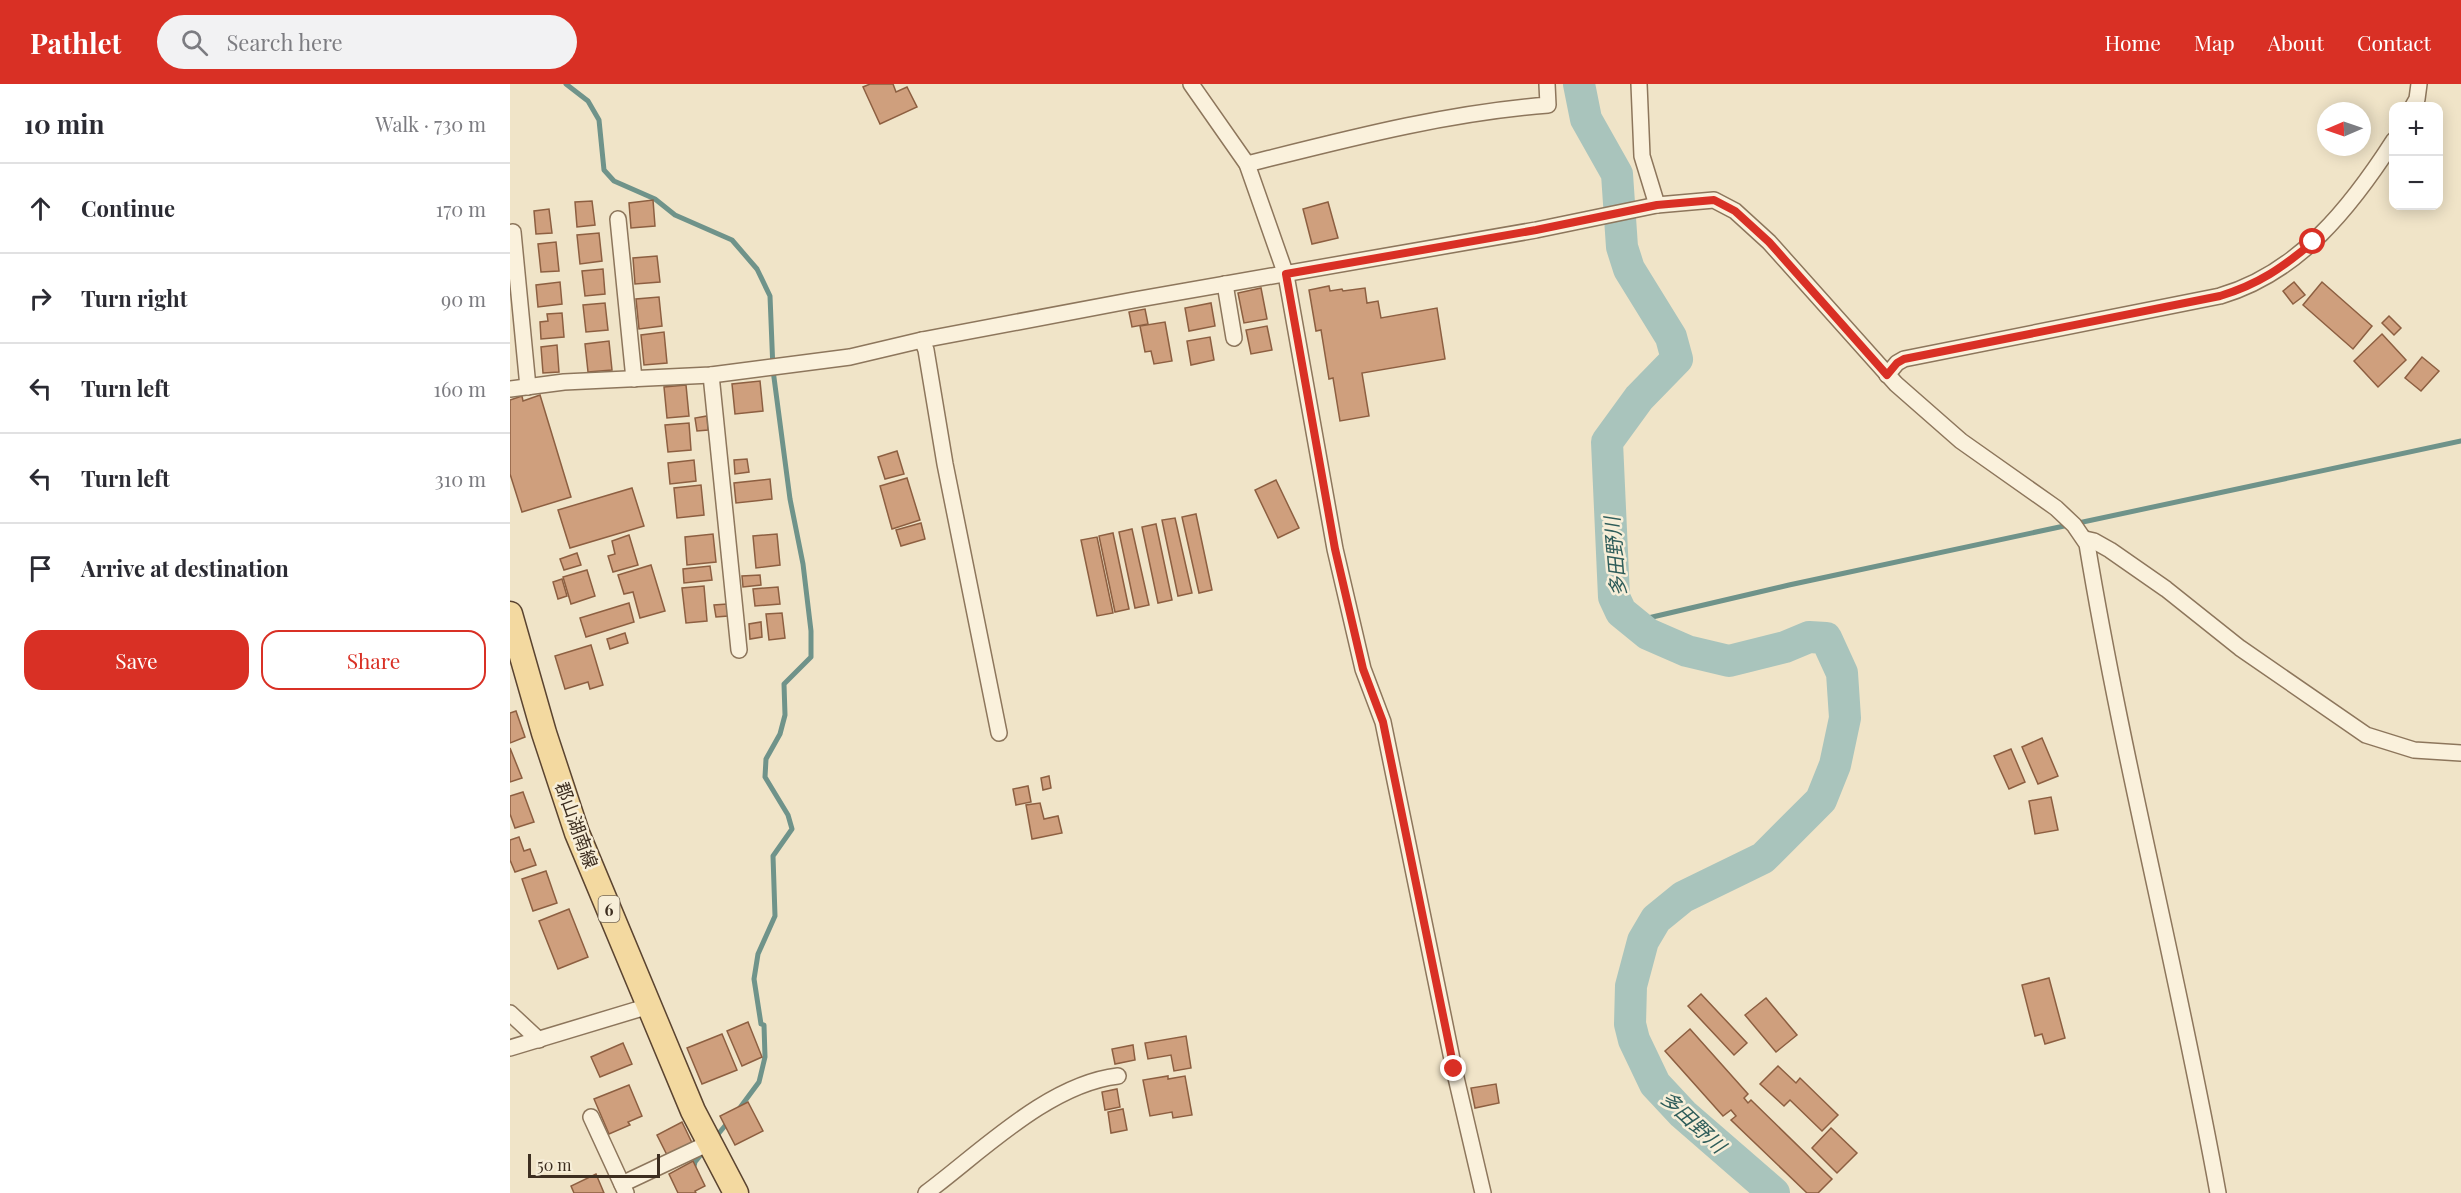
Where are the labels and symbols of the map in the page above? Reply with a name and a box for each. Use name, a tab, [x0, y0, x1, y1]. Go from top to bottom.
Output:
north arrow	[2317, 102, 2371, 156]
route start	[2299, 228, 2325, 254]
water label: 多田野川	[1597, 514, 1631, 598]
street label: 郡山湖南線	[550, 779, 604, 871]
road number: 6	[598, 896, 620, 922]
route end	[1440, 1055, 1466, 1081]
water label: 多田野川	[1656, 1084, 1734, 1160]
scale bar	[528, 1151, 660, 1178]

